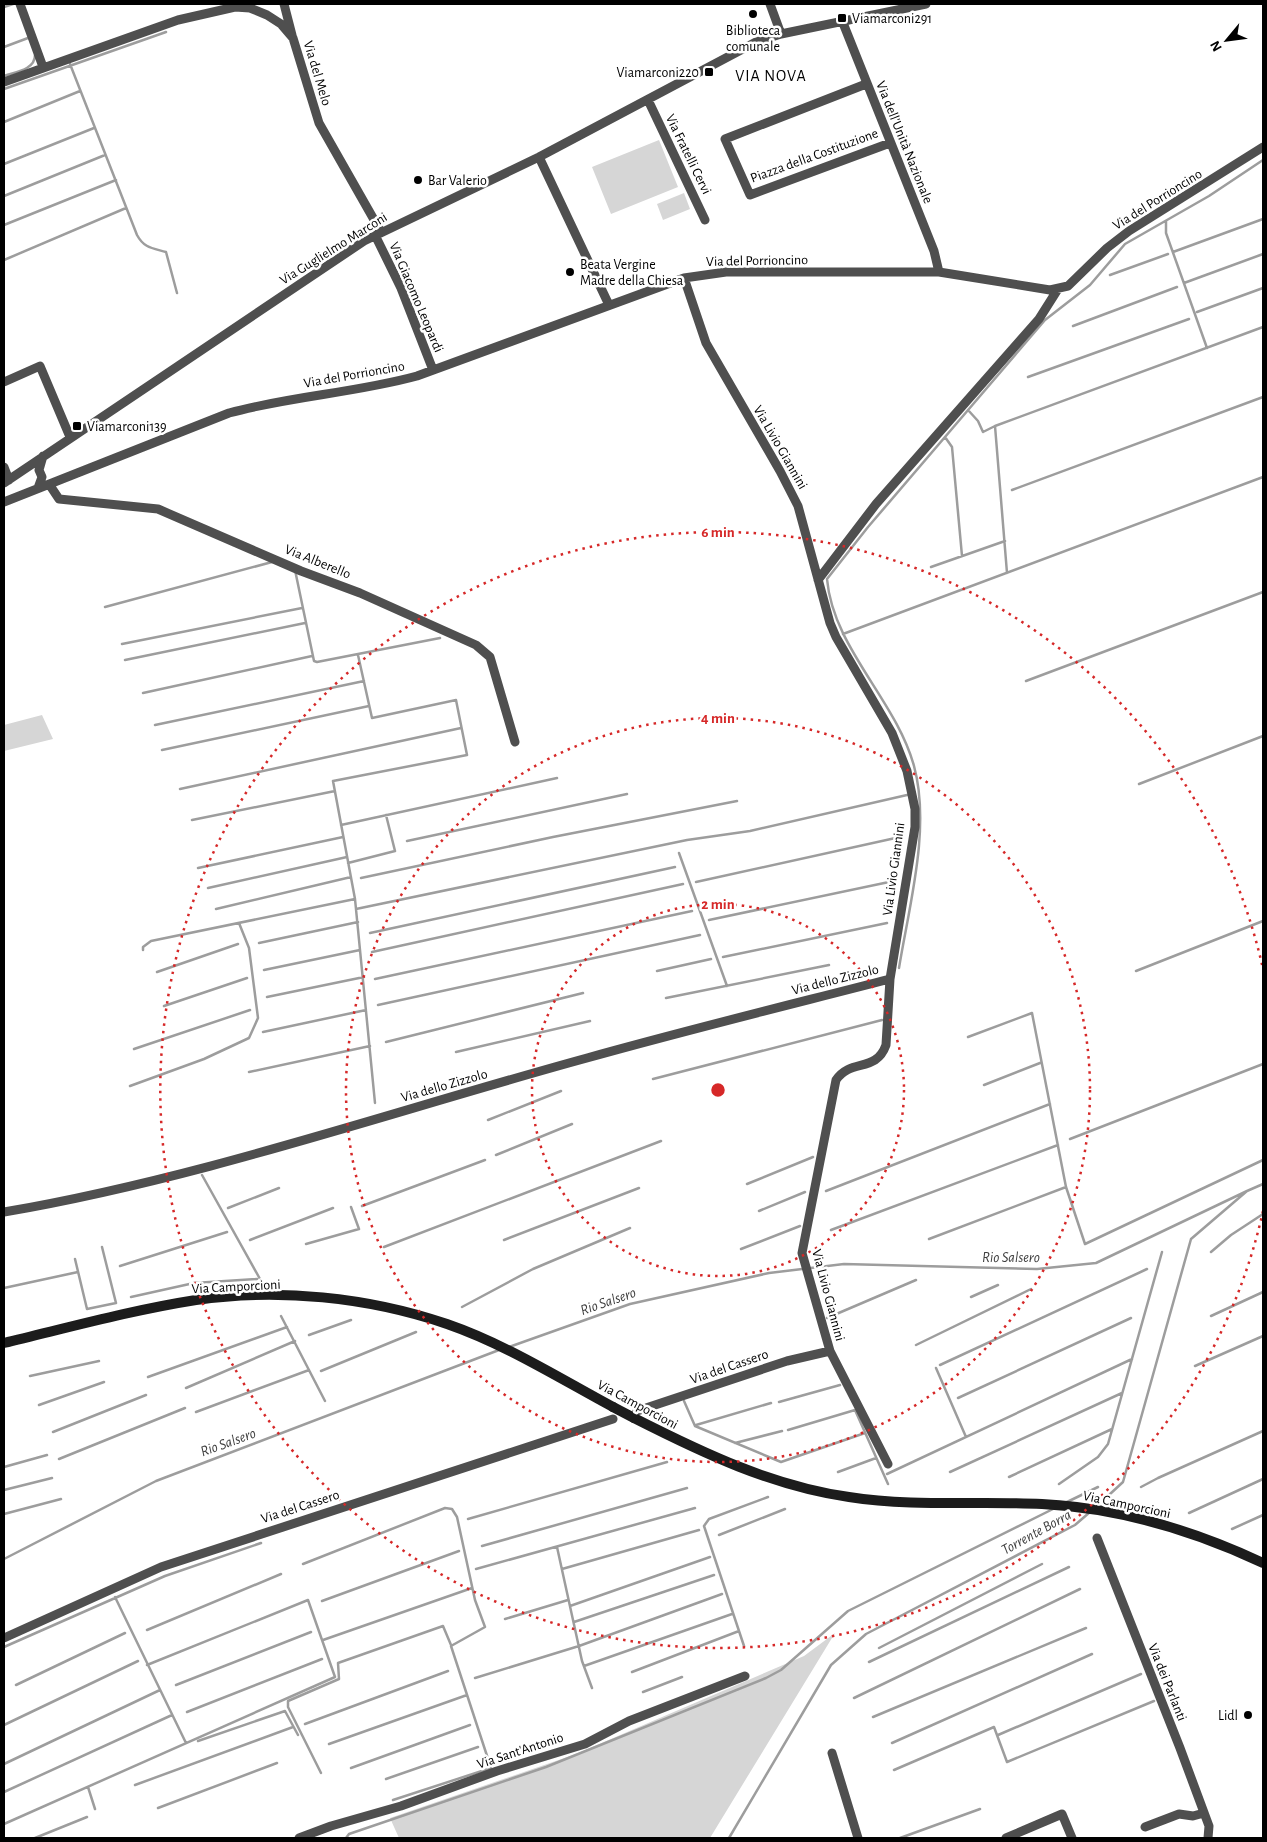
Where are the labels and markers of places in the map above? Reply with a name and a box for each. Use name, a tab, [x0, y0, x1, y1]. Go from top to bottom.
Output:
marker: Biblioteca comunale	[747, 8, 759, 20]
marker: Viamarconi291	[836, 12, 848, 24]
place label: Viamarconi291	[852, 12, 932, 26]
place label: Biblioteca comunale	[726, 24, 781, 54]
place label: Viamarconi220	[616, 66, 699, 80]
marker: Viamarconi220	[703, 66, 715, 78]
marker: Bar Valerio	[412, 174, 424, 186]
place label: Bar Valerio	[428, 174, 487, 188]
place label: Beata Vergine Madre della Chiesa	[580, 258, 684, 288]
marker: Beata Vergine Madre della Chiesa	[564, 266, 576, 278]
marker: Viamarconi139	[71, 420, 83, 432]
place label: Viamarconi139	[87, 420, 167, 434]
centre of rings	[709, 1081, 727, 1099]
place label: Lidl	[1218, 1709, 1238, 1723]
marker: Lidl	[1242, 1709, 1254, 1721]

